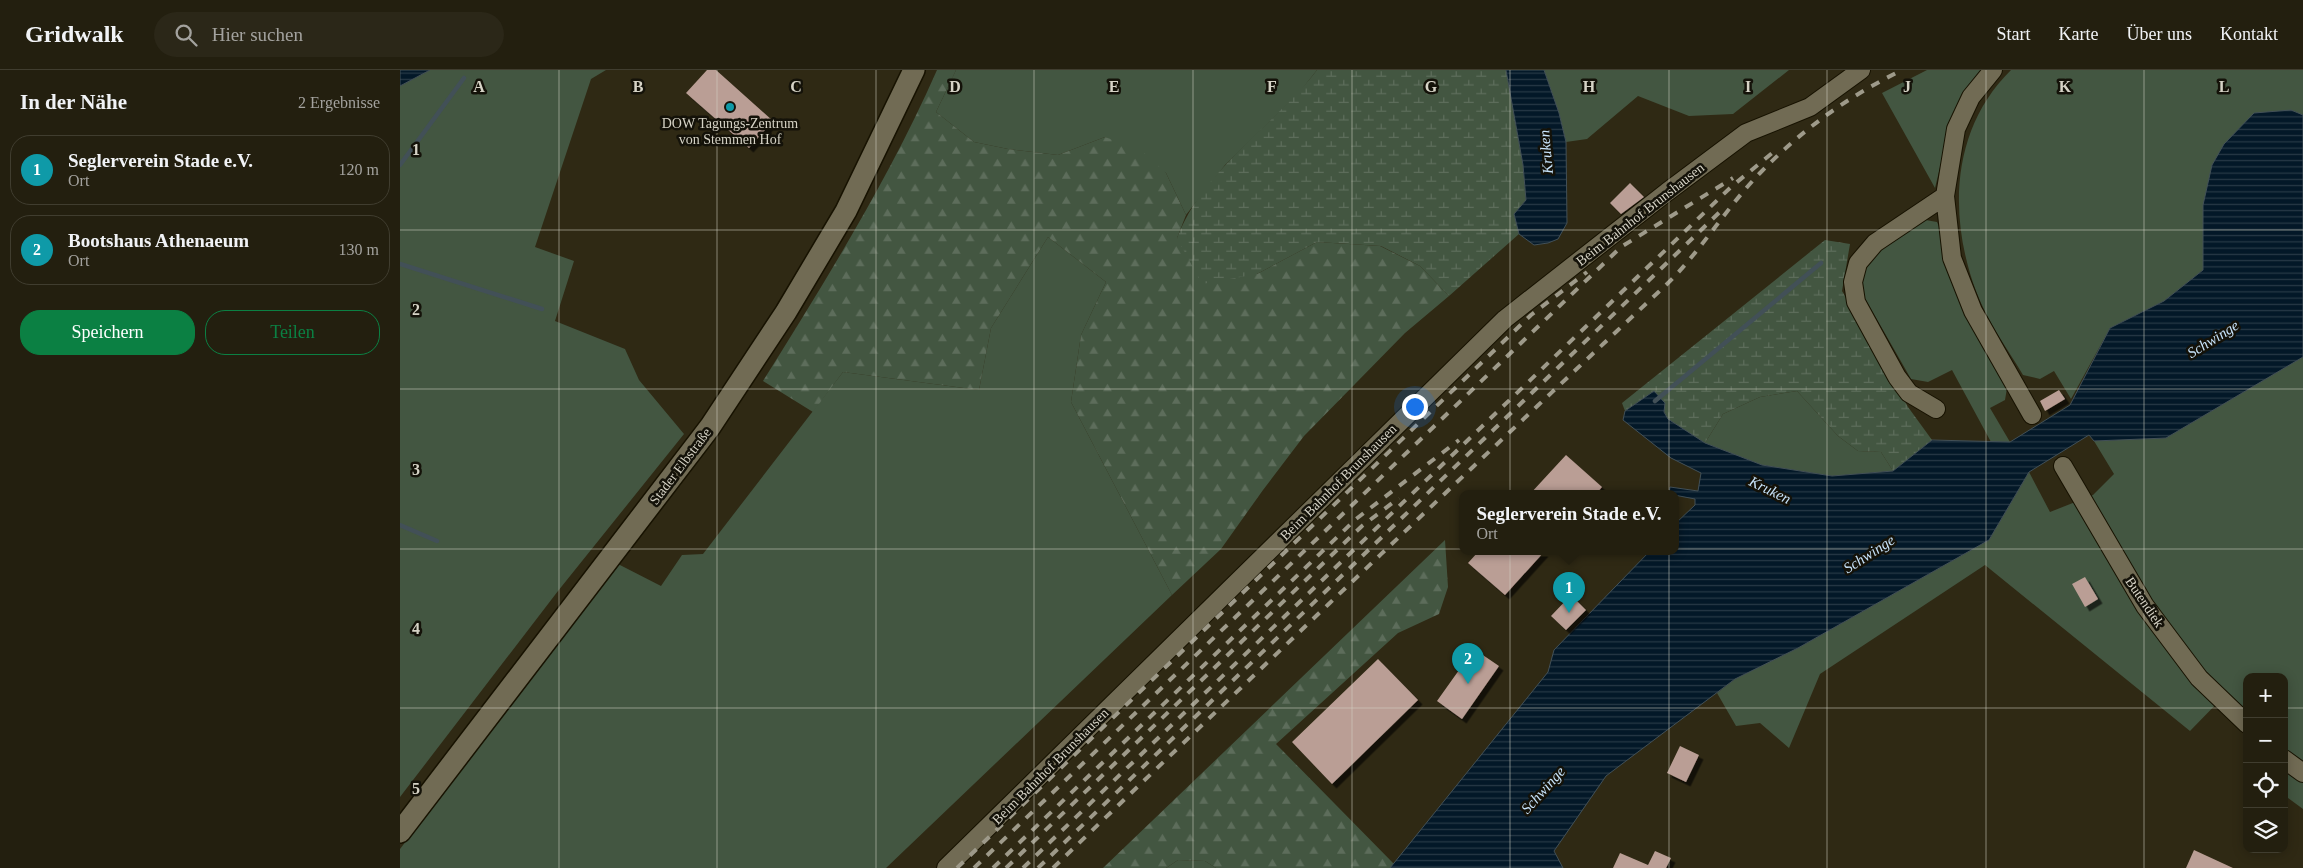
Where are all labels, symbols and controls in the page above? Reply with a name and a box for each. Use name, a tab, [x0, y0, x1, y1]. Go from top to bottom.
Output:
search box	[154, 12, 504, 57]
text: Gridwalk	[25, 21, 124, 47]
icon: search	[172, 21, 200, 49]
text: Hier suchen	[212, 24, 303, 45]
text: Start	[1997, 24, 2031, 44]
text: Karte	[2059, 24, 2099, 44]
text: Über uns	[2127, 24, 2192, 44]
text: Kontakt	[2220, 24, 2278, 44]
text: A	[473, 78, 485, 95]
text: B	[633, 78, 644, 95]
text: C	[790, 78, 802, 95]
text: D	[949, 78, 961, 95]
text: E	[1109, 78, 1119, 95]
text: F	[1267, 78, 1277, 95]
text: G	[1425, 78, 1438, 95]
text: H	[1583, 78, 1596, 95]
text: I	[1745, 78, 1751, 95]
text: J	[1903, 78, 1911, 95]
text: K	[2059, 78, 2072, 95]
text: L	[2219, 78, 2229, 95]
text: In der Nähe	[20, 90, 127, 114]
text: 2 Ergebnisse	[298, 94, 380, 111]
marker: DOW Tagungs-Zentrum von Stemmen Hof	[724, 101, 736, 113]
place label: DOW Tagungs-Zentrum von Stemmen Hof	[662, 116, 798, 147]
water label: Kruken	[1536, 129, 1556, 176]
text: 1	[412, 141, 420, 158]
text: Seglerverein Stade e.V.	[68, 150, 253, 171]
street label: Beim Bahnhof Brunshausen	[1573, 160, 1707, 269]
text: 1	[33, 161, 41, 178]
text: 120 m	[339, 161, 379, 178]
text: Ort	[68, 172, 89, 189]
text: Bootshaus Athenaeum	[68, 230, 249, 251]
text: 2	[33, 241, 41, 258]
text: 130 m	[339, 241, 379, 258]
text: Ort	[68, 252, 89, 269]
text: 2	[412, 301, 420, 318]
button: Speichern	[20, 310, 195, 355]
button: Teilen	[205, 310, 380, 355]
water label: Schwinge	[2184, 317, 2242, 361]
your location	[1402, 394, 1428, 420]
street label: Beim Bahnhof Brunshausen	[1277, 421, 1399, 543]
street label: Stader Elbstraße	[647, 425, 714, 508]
text: 3	[412, 461, 420, 478]
water label: Kruken	[1746, 473, 1793, 507]
popup	[1459, 490, 1679, 555]
text: Seglerverein Stade e.V.	[1476, 503, 1662, 524]
text: Ort	[1476, 525, 1498, 542]
water label: Schwinge	[1841, 531, 1898, 576]
pin: 1	[1553, 572, 1585, 613]
street label: Butendiek	[2122, 574, 2167, 630]
text: 4	[412, 620, 420, 637]
pin: 2	[1452, 643, 1484, 684]
map controls	[2243, 673, 2288, 853]
button: +	[2243, 673, 2288, 718]
street label: Beim Bahnhof Brunshausen	[989, 705, 1111, 827]
button: −	[2243, 718, 2288, 763]
water label: Schwinge	[1518, 763, 1568, 817]
button: locate	[2243, 763, 2288, 808]
text: 5	[412, 780, 420, 797]
button: layers	[2243, 808, 2288, 853]

